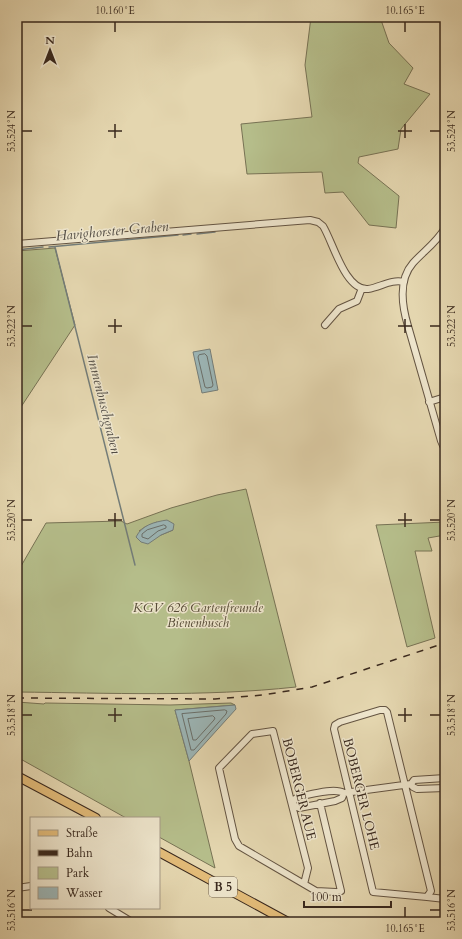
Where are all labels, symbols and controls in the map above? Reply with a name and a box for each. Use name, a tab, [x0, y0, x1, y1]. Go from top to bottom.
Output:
text: 10.160°E	[95, 4, 135, 18]
text: 10.165°E	[385, 4, 425, 18]
north arrow	[30, 30, 70, 70]
text: N	[45, 33, 55, 48]
text: 53.524°N	[5, 110, 19, 152]
text: 53.524°N	[445, 110, 459, 152]
water label: Havighorster Graben	[55, 217, 170, 245]
text: 53.522°N	[5, 305, 19, 347]
text: 53.522°N	[445, 305, 459, 347]
water label: Immenbuschgraben	[82, 352, 126, 456]
text: 53.520°N	[5, 499, 19, 541]
text: 53.520°N	[445, 499, 459, 541]
park label: KGV 626 Gartenfreunde Bienenbusch	[133, 599, 264, 632]
text: 53.518°N	[5, 694, 19, 736]
text: 53.518°N	[445, 694, 459, 736]
street label: BOBERGER AUE	[278, 736, 320, 842]
street label: BOBERGER LOHE	[338, 736, 384, 852]
legend	[30, 817, 160, 909]
text: Straße	[66, 825, 98, 841]
text: Bahn	[66, 845, 93, 861]
text: Park	[66, 865, 90, 881]
road number: B 5	[209, 877, 237, 897]
scale bar	[304, 883, 391, 909]
text: Wasser	[65, 885, 103, 901]
text: 53.516°N	[5, 889, 19, 931]
text: 100 m	[310, 889, 343, 905]
text: 53.516°N	[445, 889, 459, 931]
text: 10.165°E	[385, 922, 425, 936]

